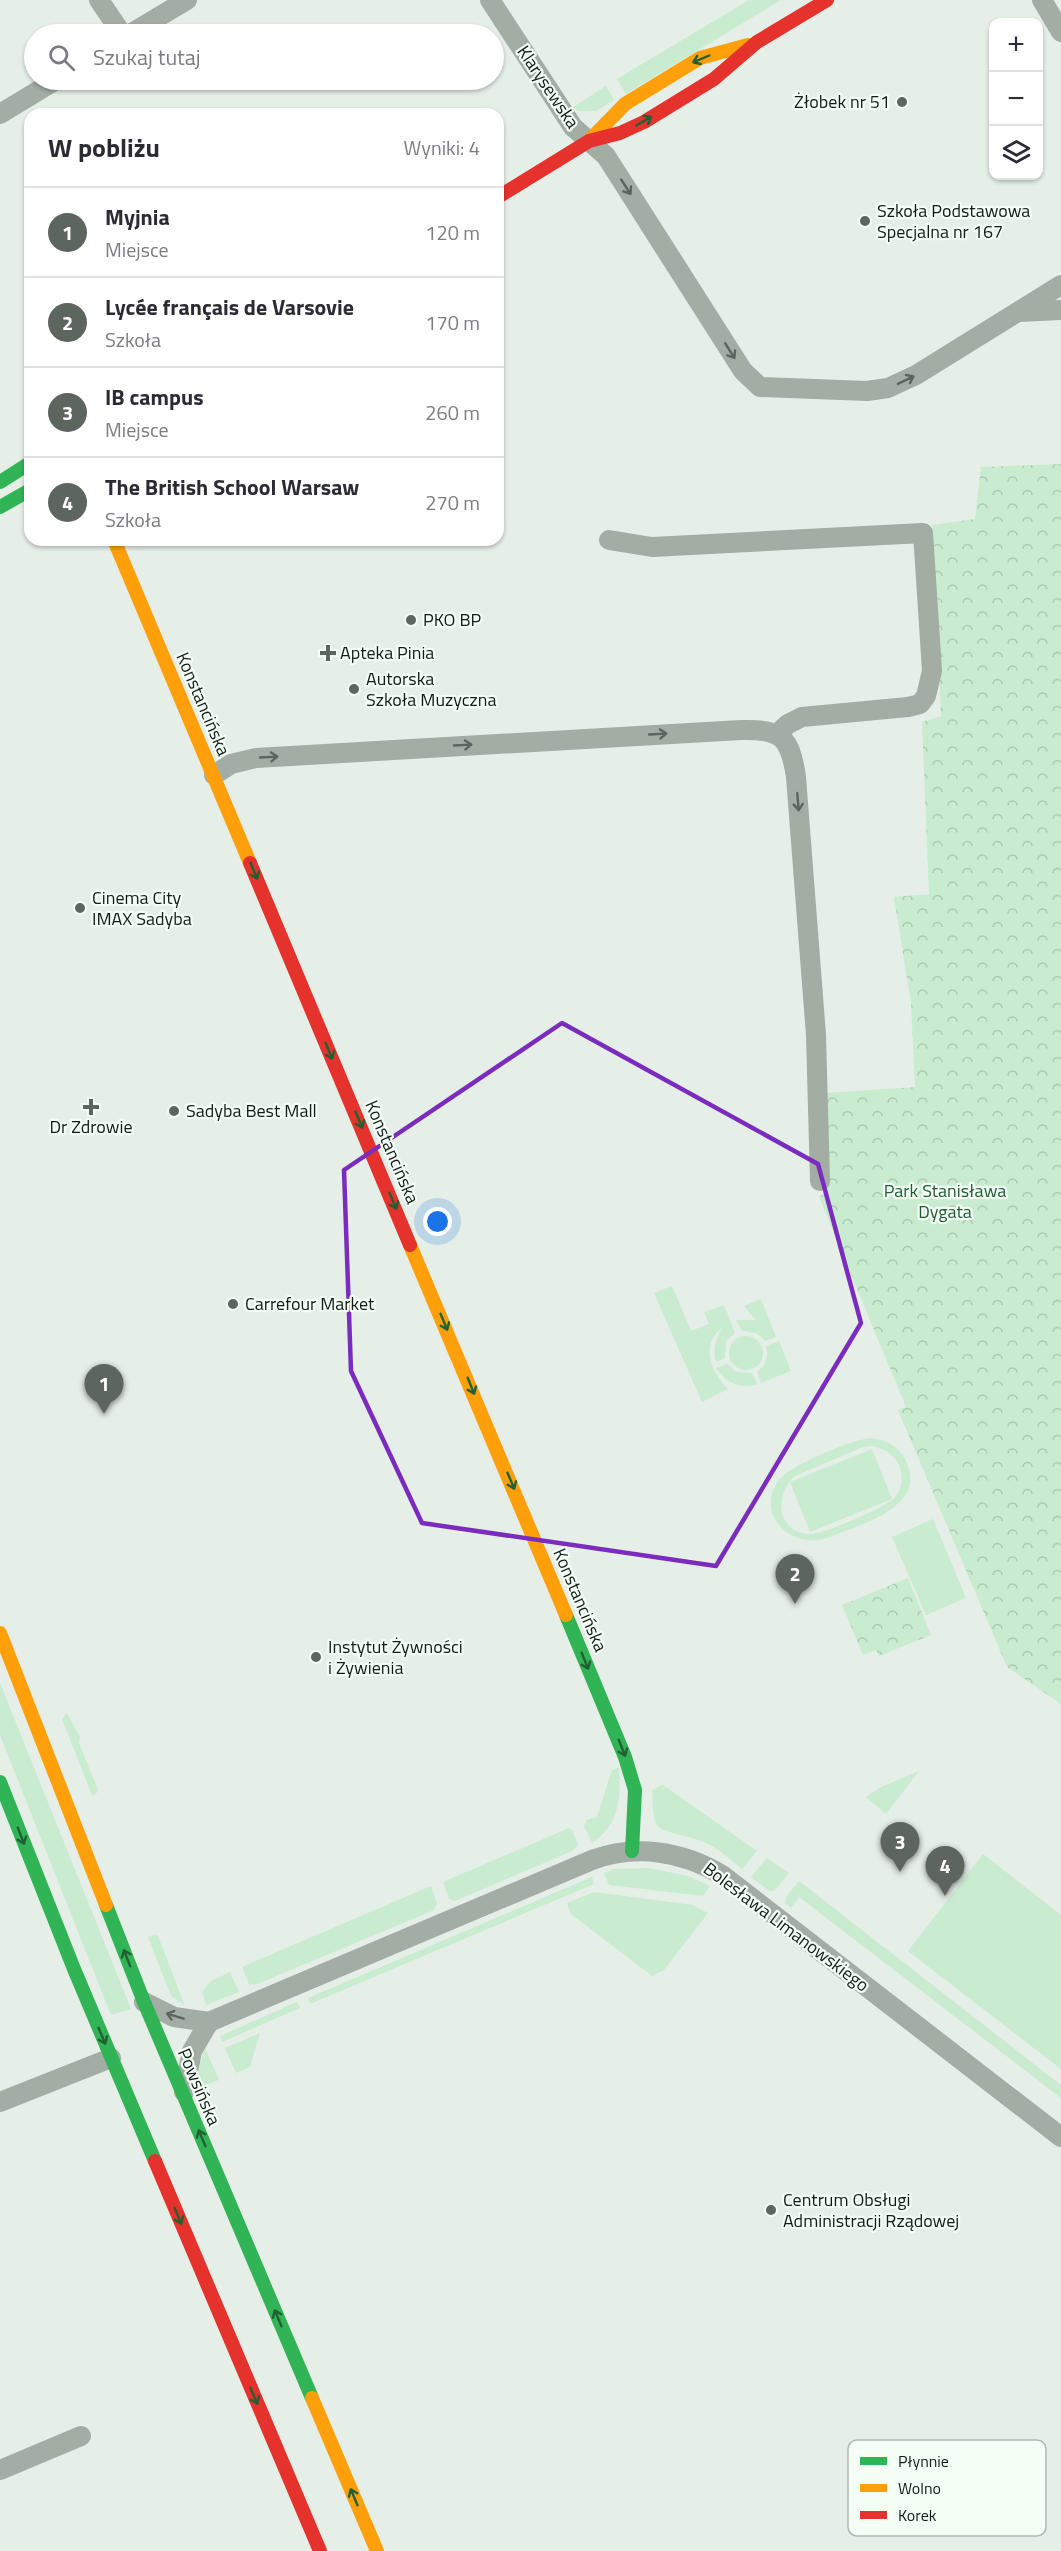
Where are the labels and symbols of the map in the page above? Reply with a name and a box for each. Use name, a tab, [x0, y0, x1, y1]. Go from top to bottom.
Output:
street label: Klarysewska	[511, 40, 586, 134]
one-way arrow	[693, 54, 711, 66]
place label: Żłobek nr 51	[794, 88, 890, 115]
marker: Żłobek nr 51	[895, 95, 909, 109]
one-way arrow	[635, 115, 652, 127]
one-way arrow	[619, 178, 632, 195]
place label: Szkoła Podstawowa Specjalna nr 167	[877, 197, 1030, 245]
marker: Szkoła Podstawowa Specjalna nr 167	[858, 214, 872, 228]
one-way arrow	[725, 342, 737, 359]
one-way arrow	[896, 374, 914, 385]
place label: PKO BP	[423, 606, 482, 633]
marker: PKO BP	[404, 613, 418, 627]
place label: Apteka Pinia	[340, 639, 434, 666]
marker: Apteka Pinia	[321, 646, 335, 660]
street label: Konstancińska	[170, 648, 237, 760]
place label: Autorska Szkoła Muzyczna	[366, 665, 496, 713]
marker: Autorska Szkoła Muzyczna	[347, 682, 361, 696]
one-way arrow	[647, 729, 667, 740]
one-way arrow	[453, 740, 473, 751]
one-way arrow	[258, 752, 278, 763]
one-way arrow	[793, 792, 804, 812]
one-way arrow	[249, 861, 260, 879]
place label: Cinema City IMAX Sadyba	[92, 884, 192, 932]
marker: Cinema City IMAX Sadyba	[73, 901, 87, 915]
one-way arrow	[324, 1041, 336, 1059]
street label: Konstancińska	[359, 1096, 426, 1208]
place label: Sadyba Best Mall	[186, 1097, 317, 1124]
marker: Dr Zdrowie	[84, 1100, 98, 1114]
marker: Sadyba Best Mall	[167, 1104, 181, 1118]
one-way arrow	[354, 1111, 365, 1129]
place label: Dr Zdrowie	[50, 1113, 132, 1140]
park label: Park Stanisława Dygata	[884, 1177, 1006, 1225]
one-way arrow	[388, 1191, 399, 1209]
your location	[423, 1207, 452, 1236]
place label: Carrefour Market	[245, 1290, 375, 1317]
marker: Carrefour Market	[226, 1297, 240, 1311]
one-way arrow	[439, 1312, 450, 1330]
pin: 1	[84, 1364, 124, 1414]
one-way arrow	[466, 1376, 477, 1394]
one-way arrow	[506, 1471, 517, 1490]
street label: Konstancińska	[547, 1544, 614, 1656]
pin: 2	[776, 1554, 814, 1604]
place label: Instytut Żywności i Żywienia	[328, 1633, 463, 1681]
marker: Instytut Żywności i Żywienia	[309, 1650, 323, 1664]
one-way arrow	[580, 1651, 591, 1670]
one-way arrow	[617, 1739, 628, 1757]
pin: 3	[880, 1822, 920, 1872]
one-way arrow	[16, 1826, 27, 1845]
pin: 4	[926, 1846, 964, 1896]
street label: Bolesława Limanowskiego	[698, 1855, 875, 1998]
one-way arrow	[120, 1949, 131, 1968]
one-way arrow	[166, 2010, 185, 2021]
one-way arrow	[97, 2027, 108, 2045]
street label: Powsińska	[171, 2044, 228, 2130]
one-way arrow	[195, 2130, 207, 2148]
place label: Centrum Obsługi Administracji Rządowej	[783, 2186, 959, 2234]
marker: Centrum Obsługi Administracji Rządowej	[764, 2203, 778, 2217]
one-way arrow	[173, 2206, 184, 2225]
one-way arrow	[272, 2309, 283, 2327]
one-way arrow	[249, 2386, 260, 2404]
legend	[848, 2440, 1046, 2536]
text: Płynnie	[898, 2449, 949, 2473]
text: Wolno	[898, 2476, 941, 2500]
one-way arrow	[348, 2488, 359, 2507]
text: Korek	[898, 2503, 937, 2527]

